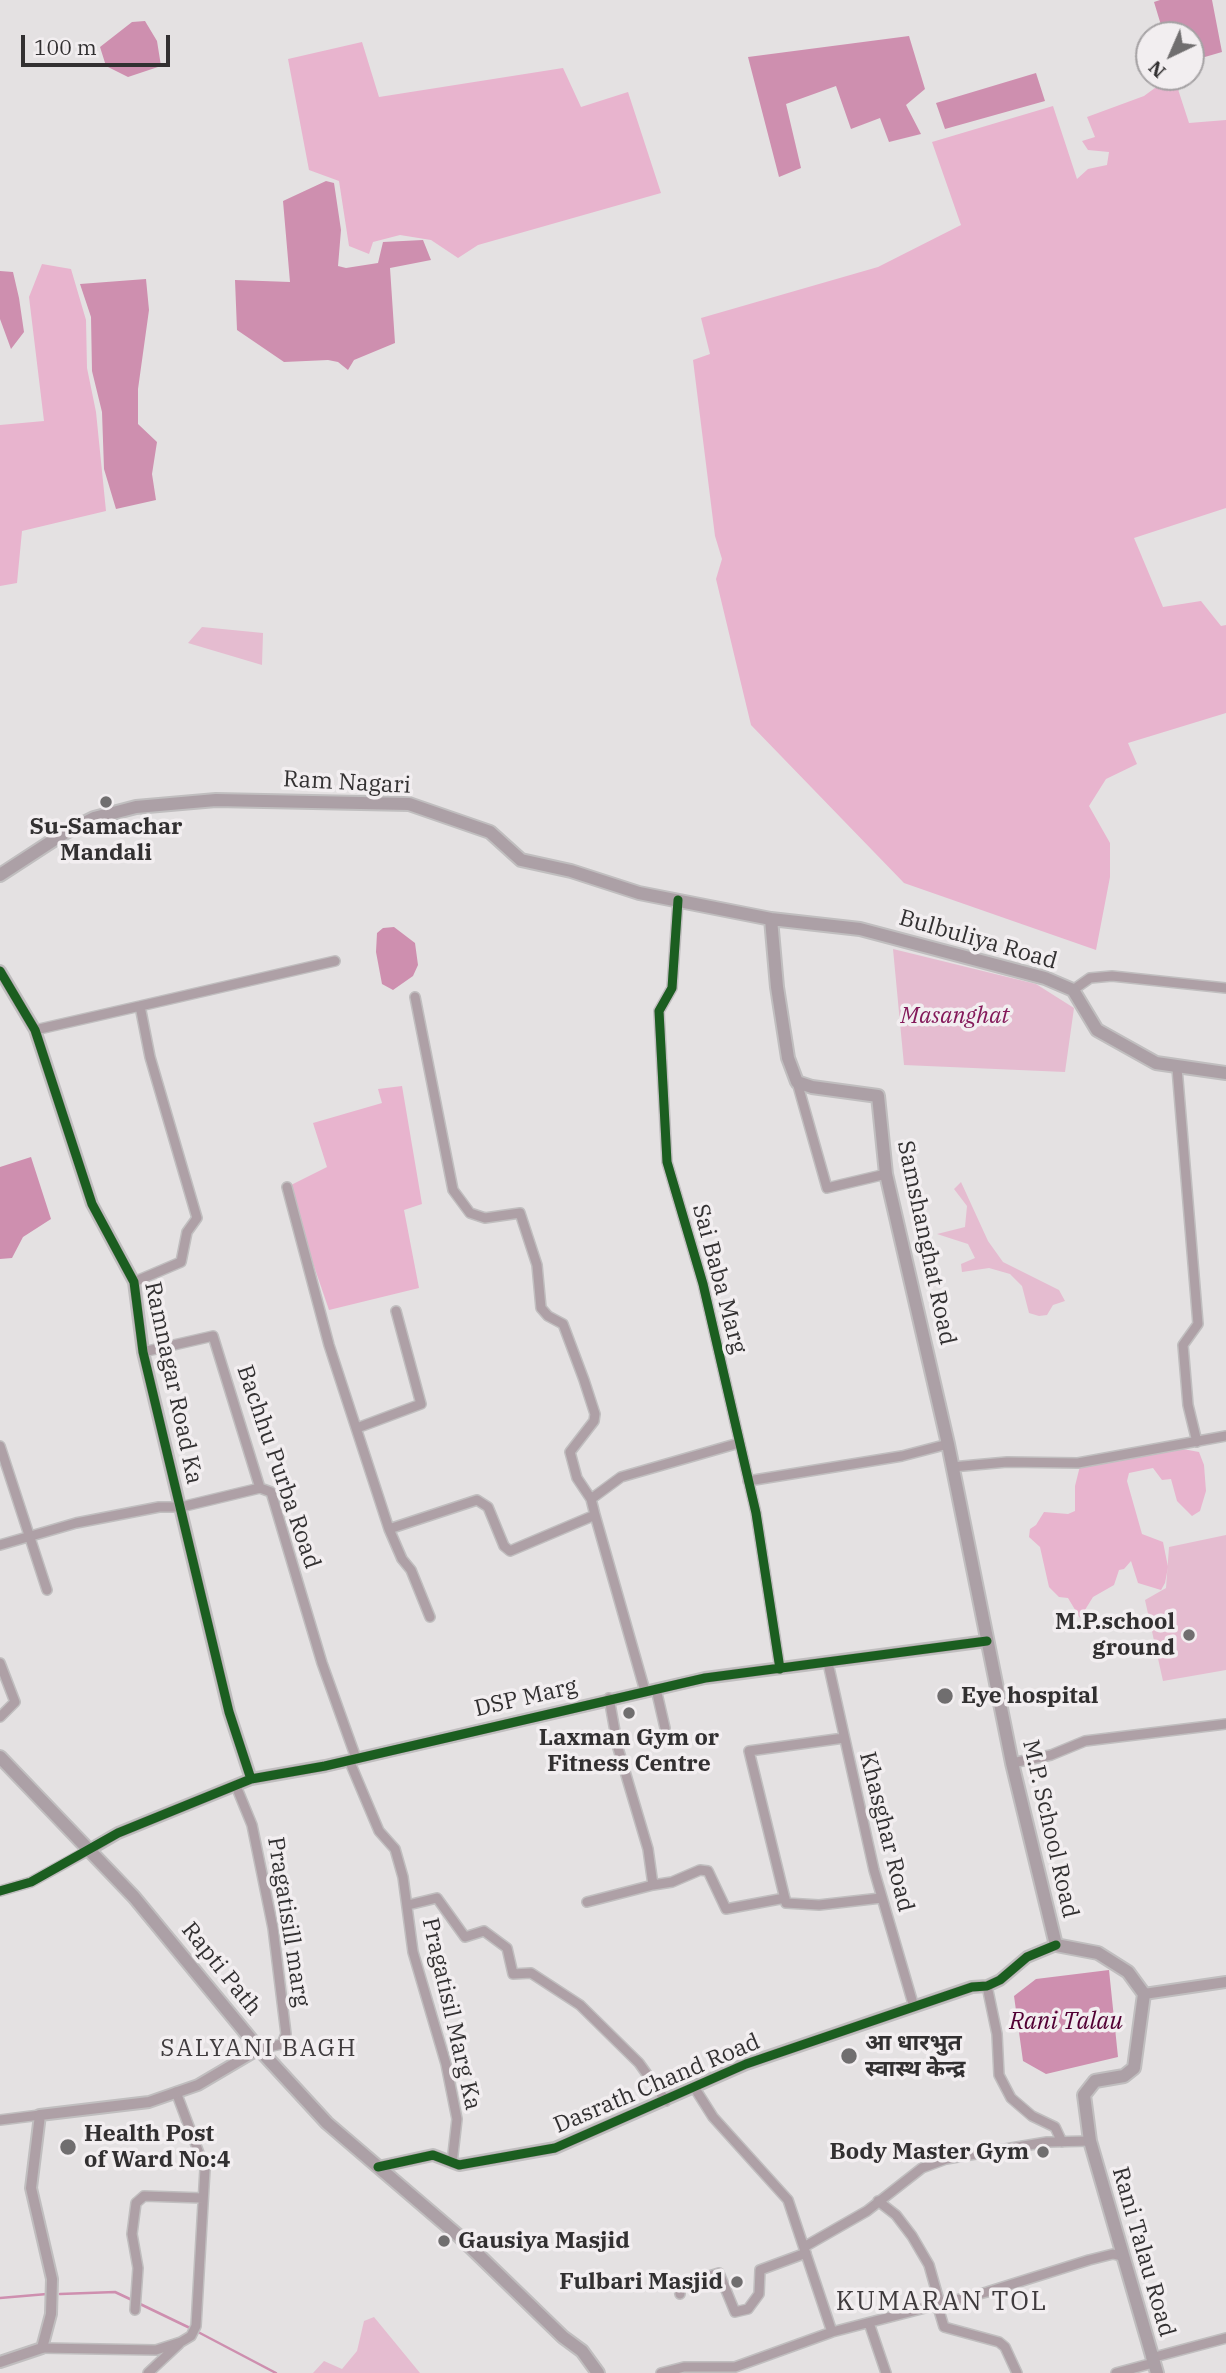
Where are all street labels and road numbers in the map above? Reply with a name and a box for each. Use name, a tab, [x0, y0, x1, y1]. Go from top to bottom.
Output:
street label: Ram Nagari	[282, 766, 412, 800]
street label: Bulbuliya Road	[896, 904, 1060, 976]
street label: Samshanghat Road	[891, 1138, 961, 1348]
street label: Sai Baba Marg	[686, 1201, 752, 1357]
street label: Ramnagar Road Ka	[138, 1279, 208, 1487]
street label: Bachhu Purba Road	[230, 1362, 326, 1572]
street label: DSP Marg	[472, 1673, 580, 1723]
street label: M.P. School Road	[1016, 1737, 1084, 1921]
street label: Khasghar Road	[853, 1749, 919, 1915]
street label: Pragatisill marg	[261, 1835, 315, 2009]
street label: Pragatisil Marg Ka	[415, 1915, 487, 2113]
street label: Rapti Path	[175, 1917, 267, 2021]
street label: Dasrath Chand Road	[550, 2028, 764, 2140]
street label: Rani Talau Road	[1106, 2164, 1180, 2340]

